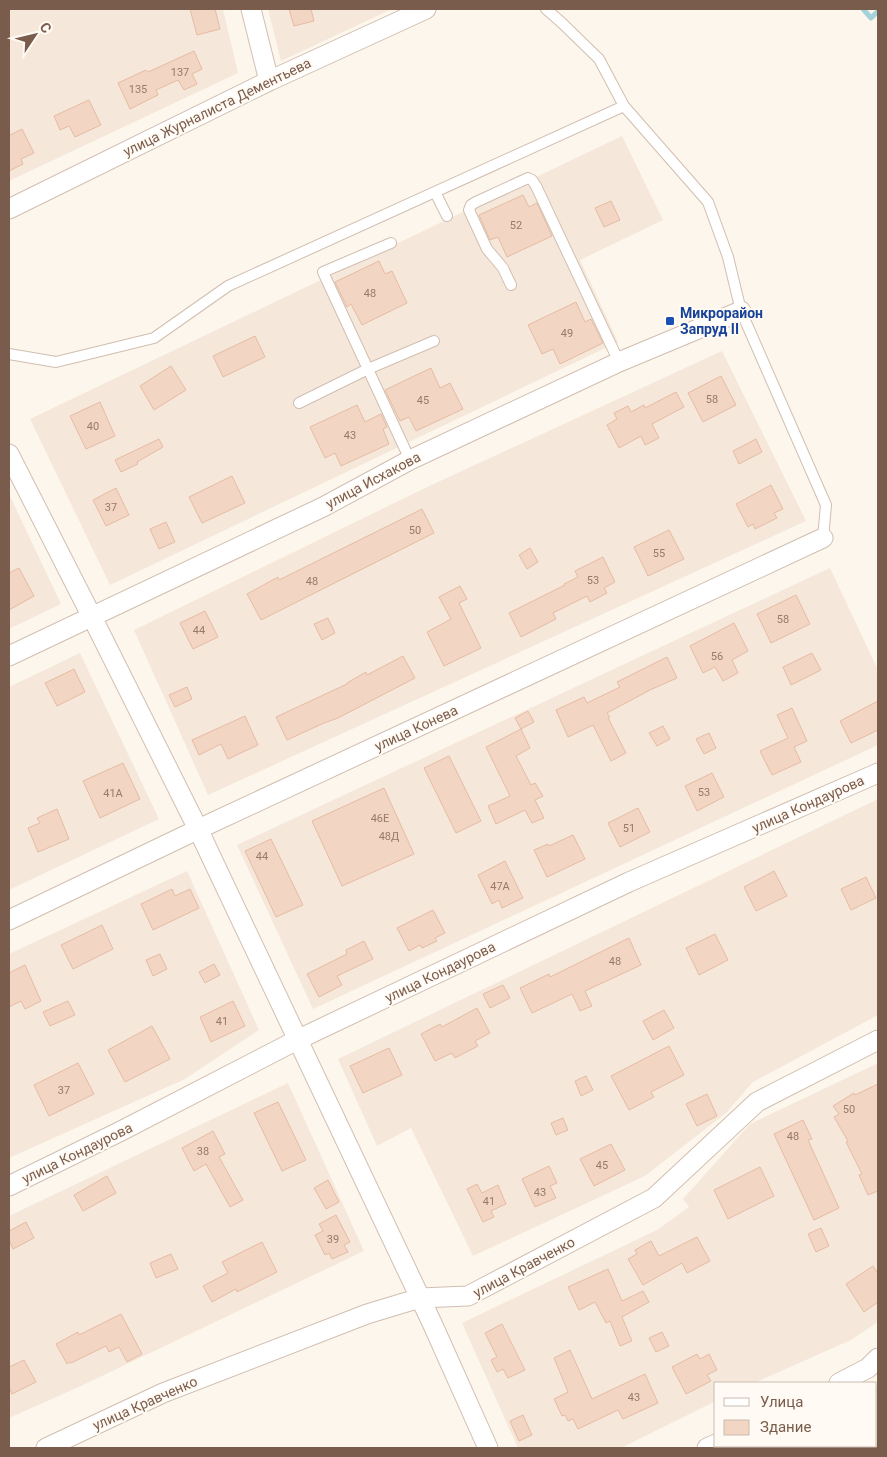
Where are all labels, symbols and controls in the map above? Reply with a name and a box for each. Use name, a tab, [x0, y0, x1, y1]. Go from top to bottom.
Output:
north arrow	[10, 10, 60, 60]
text: С	[36, 19, 55, 36]
street label: улица Журналиста Дементьева	[120, 54, 314, 160]
house number: 137	[171, 66, 189, 79]
house number: 135	[129, 83, 147, 96]
house number: 52	[510, 219, 522, 232]
house number: 48	[364, 287, 376, 300]
place label: Микрорайон Запруд II	[680, 305, 763, 337]
marker: Микрорайон Запруд II	[664, 315, 676, 327]
house number: 49	[561, 327, 573, 340]
house number: 58	[706, 393, 718, 406]
house number: 45	[417, 394, 429, 407]
house number: 40	[87, 420, 99, 433]
house number: 43	[344, 429, 356, 442]
street label: улица Исхакова	[323, 448, 423, 512]
house number: 37	[105, 501, 117, 514]
house number: 50	[409, 524, 421, 537]
house number: 55	[653, 547, 665, 560]
house number: 53	[587, 574, 599, 587]
house number: 48	[306, 575, 318, 588]
house number: 58	[777, 613, 789, 626]
house number: 44	[193, 624, 205, 637]
house number: 56	[711, 650, 723, 663]
street label: улица Конева	[372, 702, 460, 754]
street label: улица Кондаурова	[750, 772, 866, 836]
house number: 53	[698, 786, 710, 799]
house number: 41А	[103, 787, 124, 800]
house number: 46Е	[371, 812, 389, 825]
house number: 51	[623, 822, 635, 835]
house number: 48Д	[379, 830, 399, 843]
house number: 44	[256, 850, 268, 863]
house number: 47А	[490, 880, 511, 893]
street label: улица Кондаурова	[382, 938, 498, 1006]
house number: 48	[609, 955, 621, 968]
house number: 41	[216, 1015, 228, 1028]
house number: 37	[58, 1084, 70, 1097]
house number: 50	[843, 1103, 855, 1116]
street label: улица Кондаурова	[19, 1119, 135, 1187]
house number: 48	[787, 1130, 799, 1143]
house number: 38	[197, 1145, 209, 1158]
house number: 45	[596, 1159, 608, 1172]
house number: 43	[534, 1186, 546, 1199]
house number: 41	[483, 1195, 495, 1208]
house number: 39	[327, 1233, 339, 1246]
street label: улица Кравченко	[470, 1233, 578, 1301]
street label: улица Кравченко	[90, 1373, 200, 1433]
legend	[714, 1382, 877, 1447]
house number: 43	[628, 1391, 640, 1404]
text: Улица	[760, 1393, 803, 1411]
text: Здание	[760, 1418, 811, 1436]

